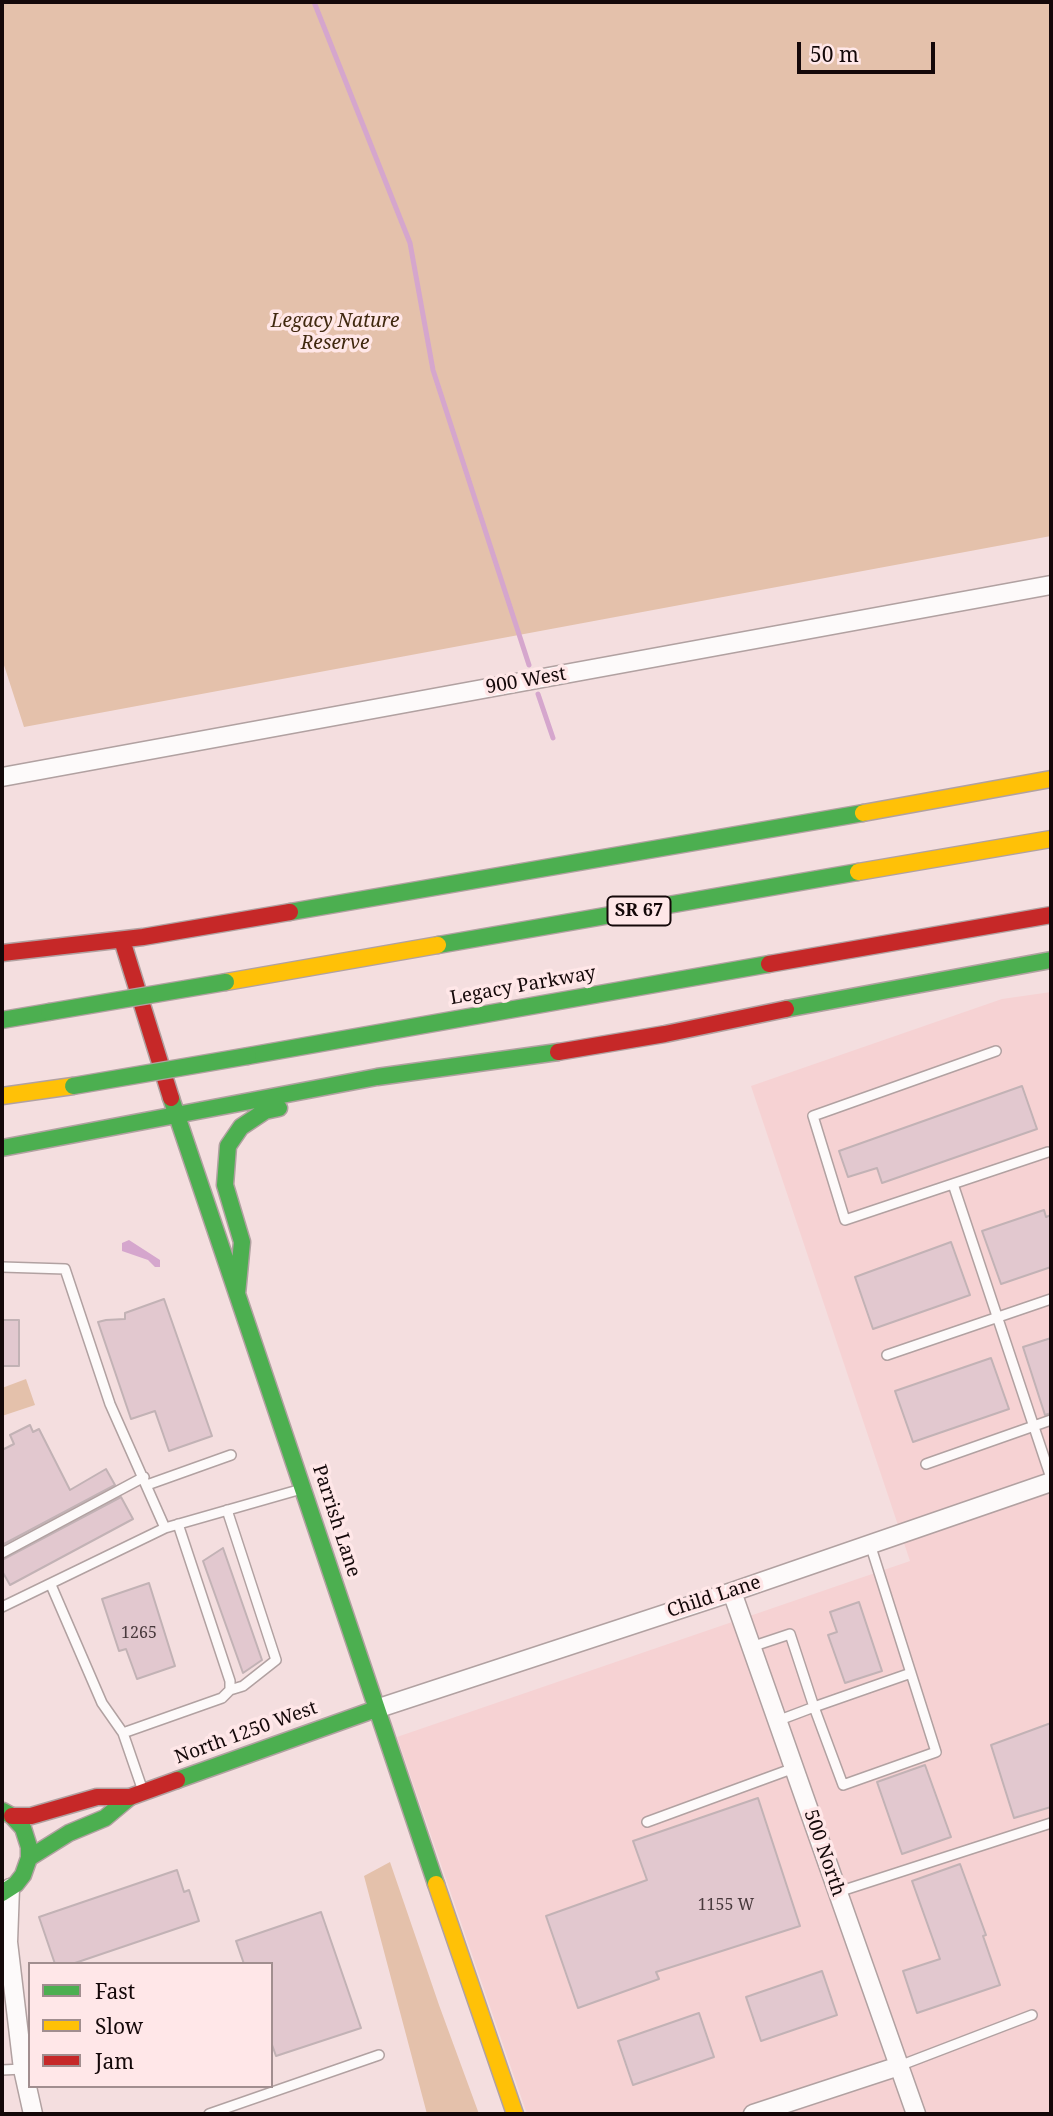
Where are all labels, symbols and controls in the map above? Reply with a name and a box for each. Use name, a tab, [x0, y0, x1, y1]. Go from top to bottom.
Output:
scale bar	[801, 28, 939, 72]
text: 50 m	[810, 40, 859, 68]
park label: Legacy Nature Reserve	[271, 311, 399, 355]
street label: 900 West	[484, 663, 568, 699]
road number: SR 67	[608, 896, 670, 926]
street label: Legacy Parkway	[448, 962, 598, 1010]
street label: Parrish Lane	[307, 1462, 365, 1580]
street label: Child Lane	[664, 1571, 764, 1623]
house number: 1265	[121, 1623, 157, 1643]
street label: North 1250 West	[172, 1697, 320, 1769]
street label: 500 North	[799, 1807, 849, 1899]
house number: 1155 W	[698, 1895, 754, 1915]
legend	[28, 1962, 273, 2088]
text: Fast	[95, 1977, 135, 2005]
text: Slow	[95, 2012, 143, 2040]
text: Jam	[95, 2047, 134, 2075]

